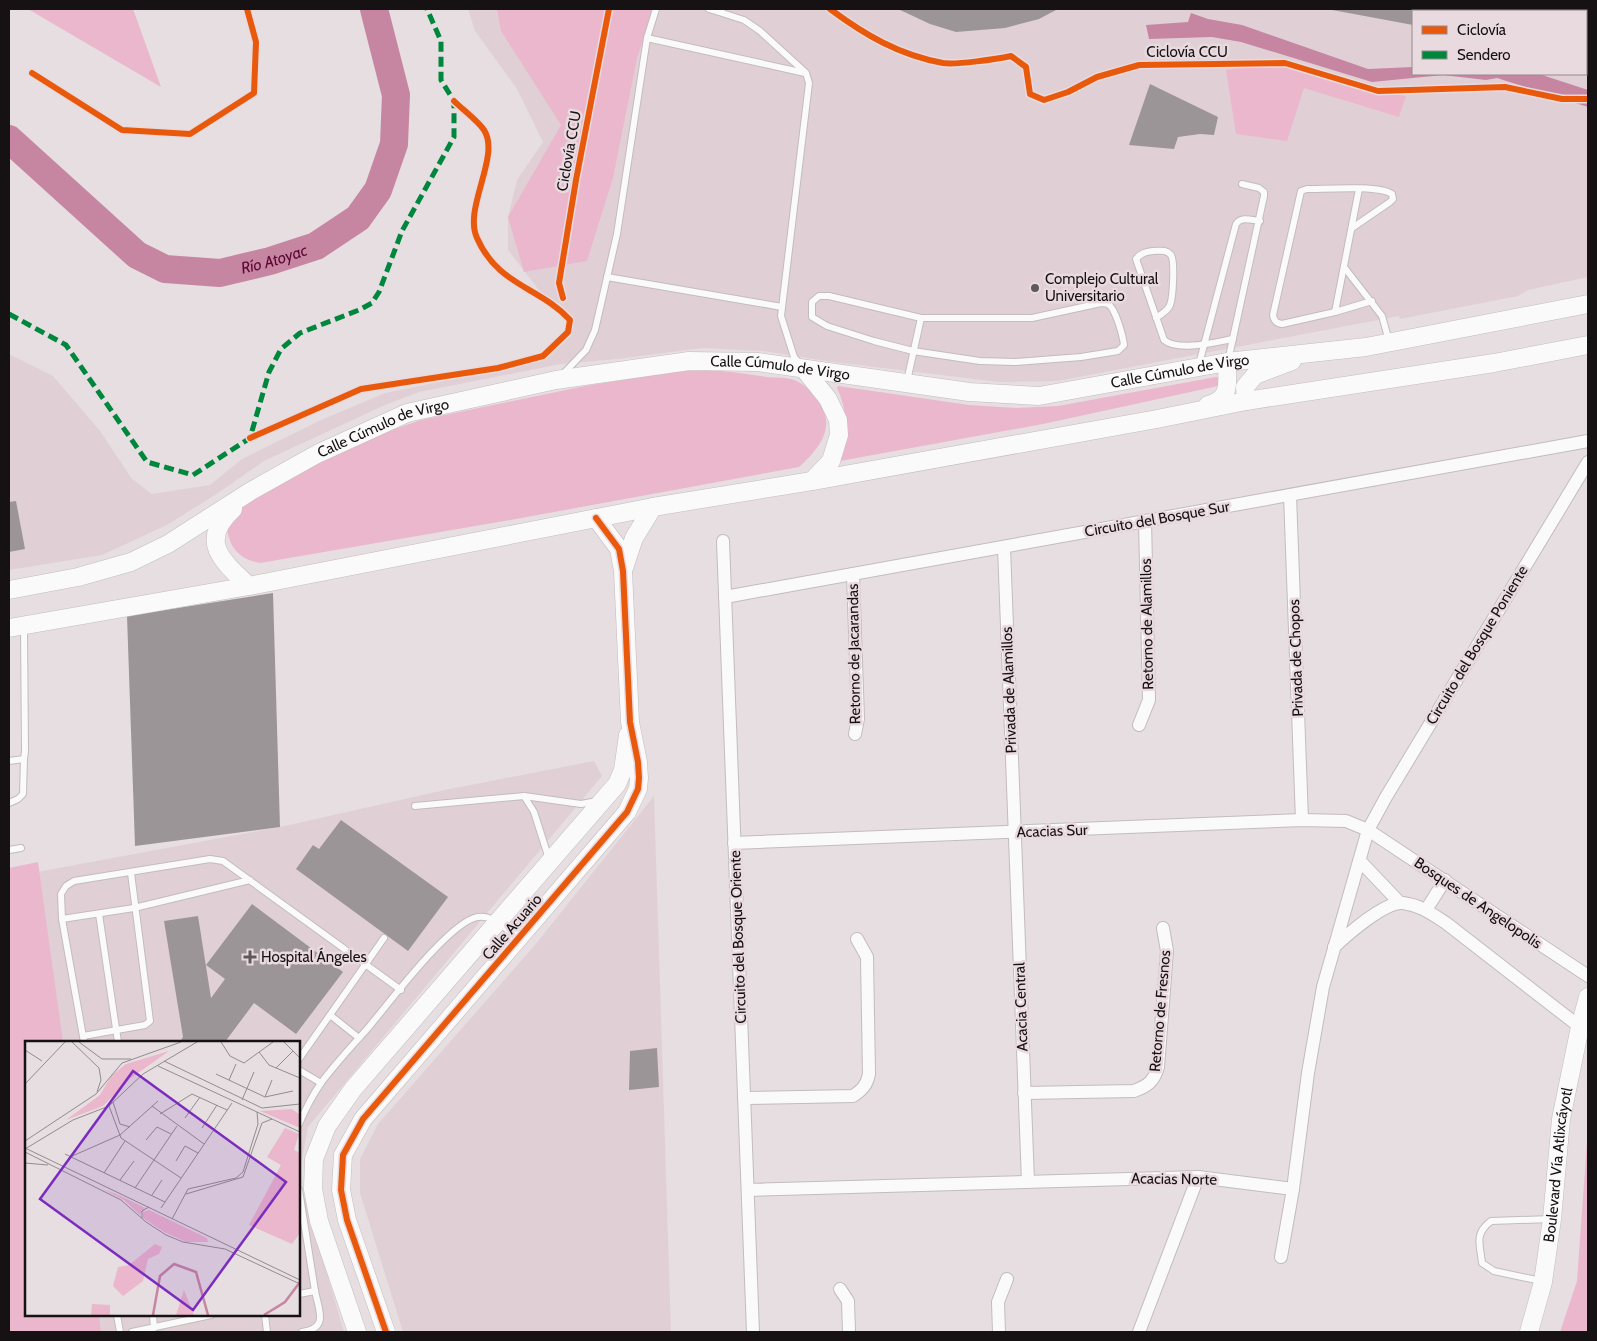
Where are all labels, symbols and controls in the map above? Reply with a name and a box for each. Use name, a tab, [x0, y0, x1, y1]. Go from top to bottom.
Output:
legend	[1412, 10, 1587, 75]
text: Ciclovía	[1457, 21, 1507, 39]
street label: Ciclovía CCU	[1146, 43, 1228, 61]
text: Sendero	[1457, 46, 1511, 64]
street label: Ciclovía CCU	[553, 109, 585, 193]
water label: Río Atoyac	[239, 240, 310, 277]
place label: Complejo Cultural Universitario	[1045, 270, 1159, 305]
marker: Complejo Cultural Universitario	[1029, 282, 1041, 294]
street label: Calle Cúmulo de Virgo	[1109, 351, 1250, 392]
street label: Calle Cúmulo de Virgo	[710, 352, 851, 384]
street label: Calle Cúmulo de Virgo	[314, 395, 451, 462]
street label: Circuito del Bosque Sur	[1083, 497, 1231, 541]
street label: Retorno de Alamillos	[1137, 558, 1157, 690]
street label: Circuito del Bosque Poniente	[1422, 562, 1532, 728]
street label: Retorno de Jacarandas	[844, 584, 864, 724]
street label: Privada de Chopos	[1285, 599, 1307, 717]
street label: Privada de Alamillos	[998, 626, 1020, 754]
street label: Acacias Sur	[1016, 821, 1088, 841]
street label: Circuito del Bosque Oriente	[726, 850, 750, 1024]
street label: Bosques de Angelopolis	[1411, 854, 1545, 952]
street label: Calle Acuario	[478, 890, 546, 964]
place label: Hospital Ángeles	[261, 947, 367, 966]
street label: Retorno de Fresnos	[1146, 949, 1174, 1073]
marker: Hospital Ángeles	[243, 950, 257, 964]
street label: Acacia Central	[1010, 962, 1032, 1052]
inset map	[25, 1041, 300, 1316]
street label: Boulevard Vía Atlixcáyotl	[1540, 1085, 1576, 1244]
street label: Acacias Norte	[1131, 1169, 1217, 1189]

